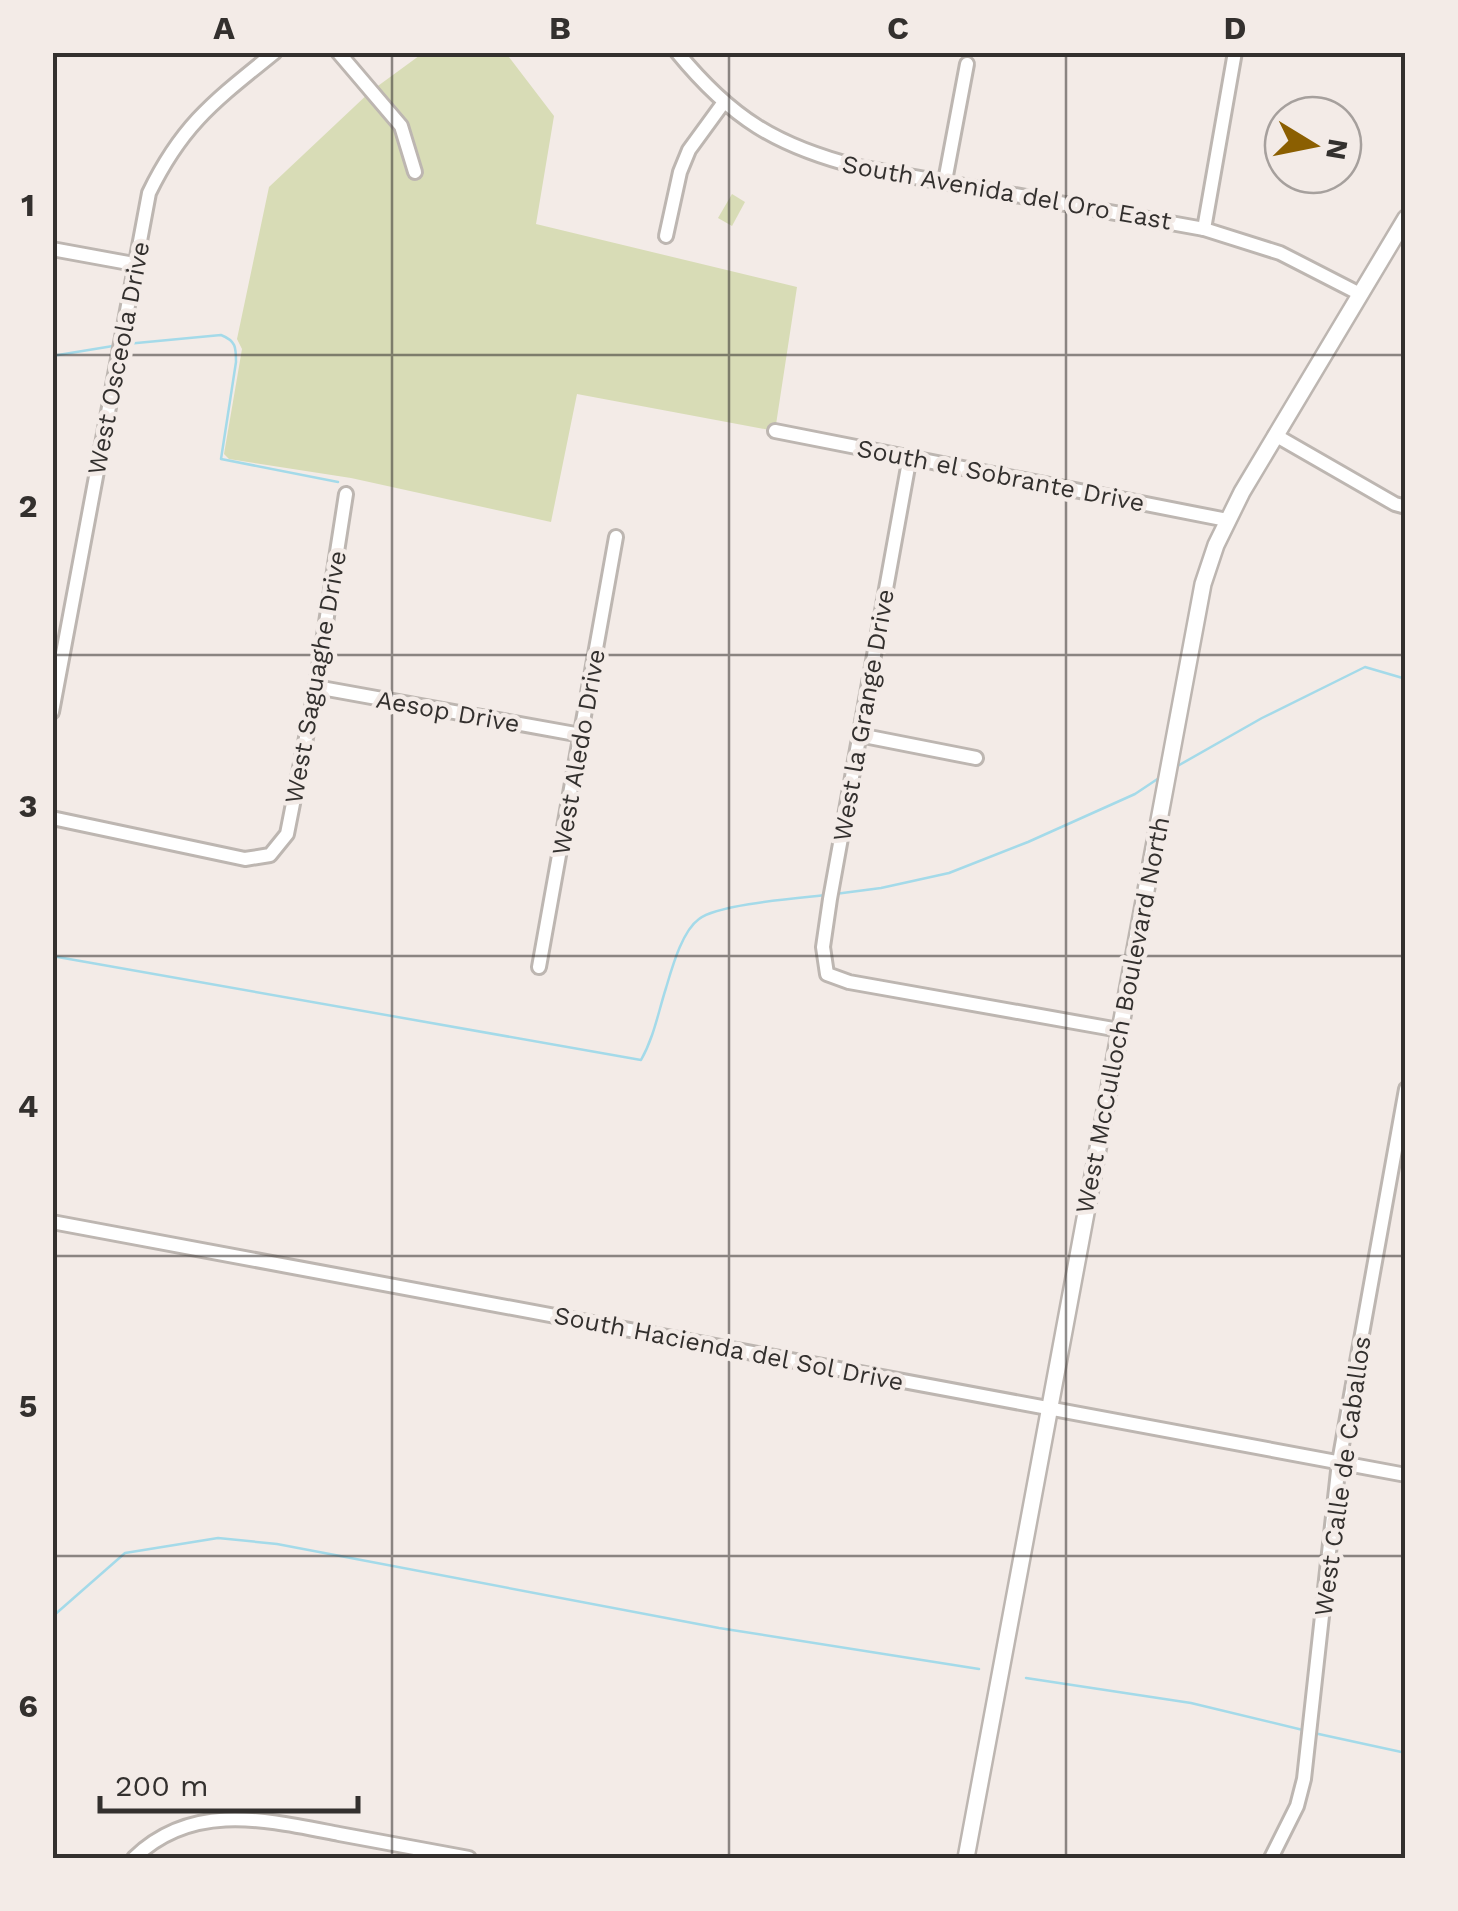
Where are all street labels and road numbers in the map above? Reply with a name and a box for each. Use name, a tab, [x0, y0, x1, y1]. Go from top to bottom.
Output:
street label: South Avenida del Oro East	[840, 149, 1174, 236]
street label: West Osceola Drive	[82, 239, 155, 477]
street label: South el Sobrante Drive	[855, 433, 1147, 518]
street label: West Saguaghe Drive	[279, 548, 352, 806]
street label: West la Grange Drive	[827, 587, 900, 843]
street label: West Aledo Drive	[546, 647, 611, 857]
street label: Aesop Drive	[374, 685, 522, 738]
street label: West McCulloch Boulevard North	[1070, 814, 1175, 1216]
street label: South Hacienda del Sol Drive	[552, 1300, 906, 1397]
street label: West Calle de Caballos	[1308, 1334, 1377, 1618]

